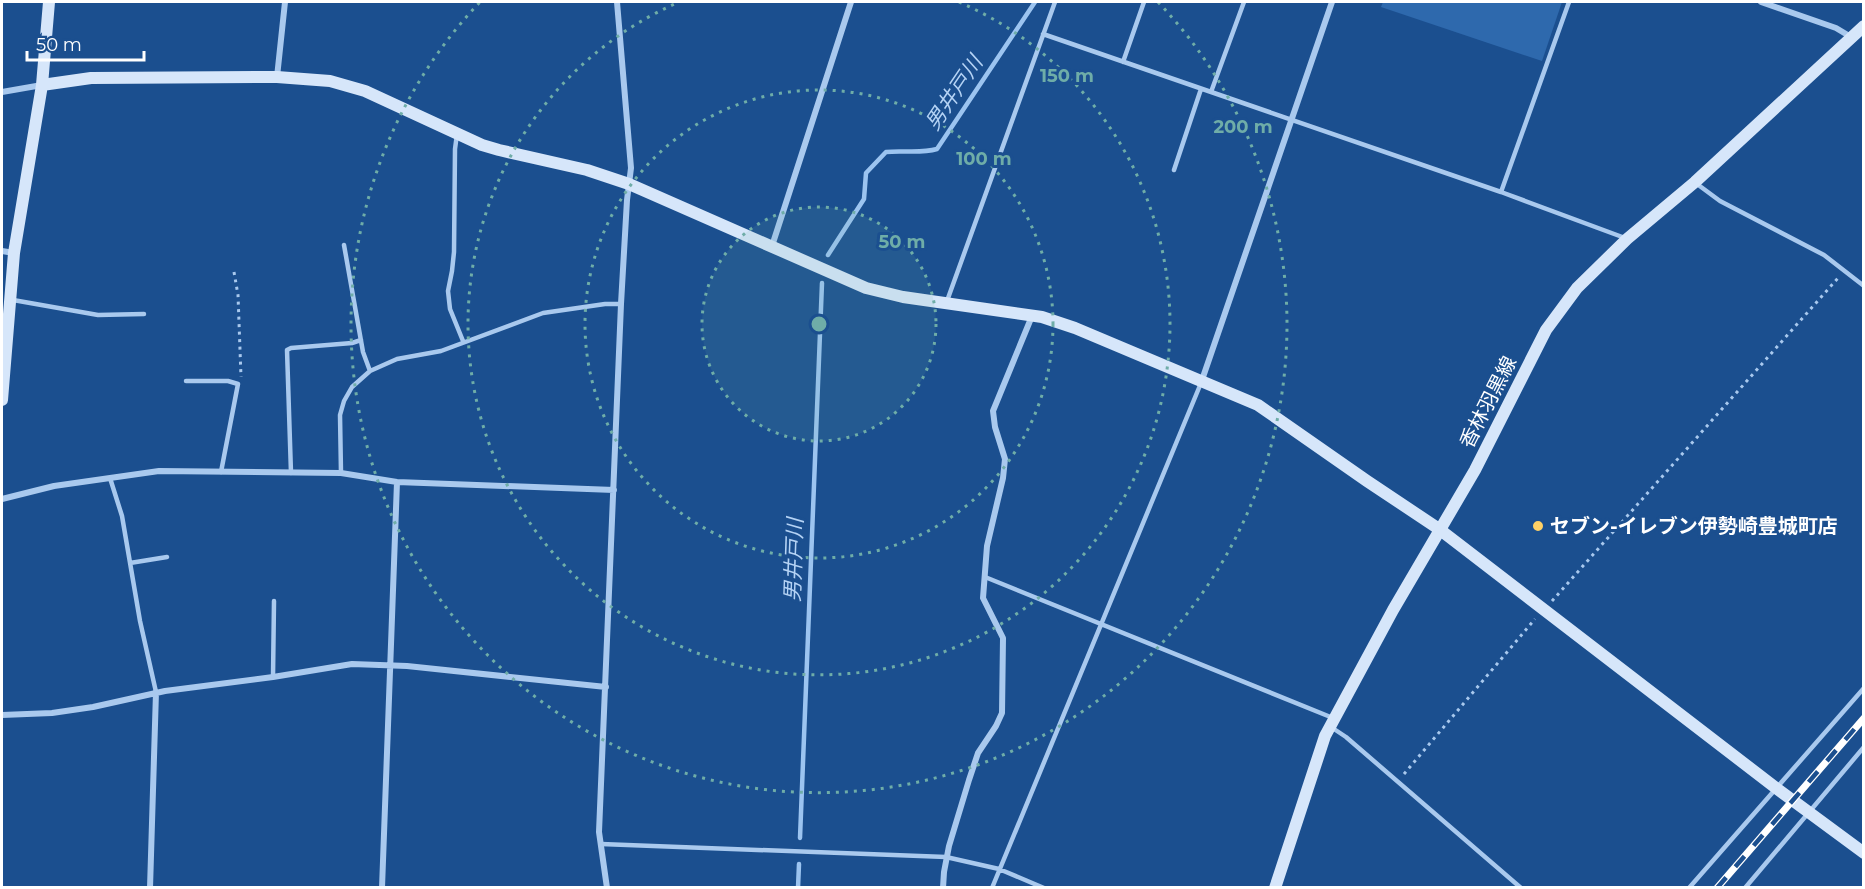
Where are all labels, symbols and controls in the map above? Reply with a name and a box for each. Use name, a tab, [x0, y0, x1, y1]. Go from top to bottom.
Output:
scale bar	[27, 24, 144, 62]
text: 50 m	[36, 34, 82, 56]
water label: 男井戸川	[920, 49, 989, 135]
text: 150 m	[1040, 65, 1094, 87]
text: 200 m	[1213, 116, 1273, 138]
text: 100 m	[956, 148, 1012, 170]
text: 50 m	[879, 231, 925, 253]
centre of rings	[809, 314, 829, 334]
street label: 香林羽黒線	[1455, 352, 1521, 452]
place label: セブン-イレブン伊勢崎豊城町店	[1550, 514, 1838, 538]
water label: 男井戸川	[780, 516, 808, 602]
marker: セブン-イレブン伊勢崎豊城町店	[1531, 519, 1545, 533]

